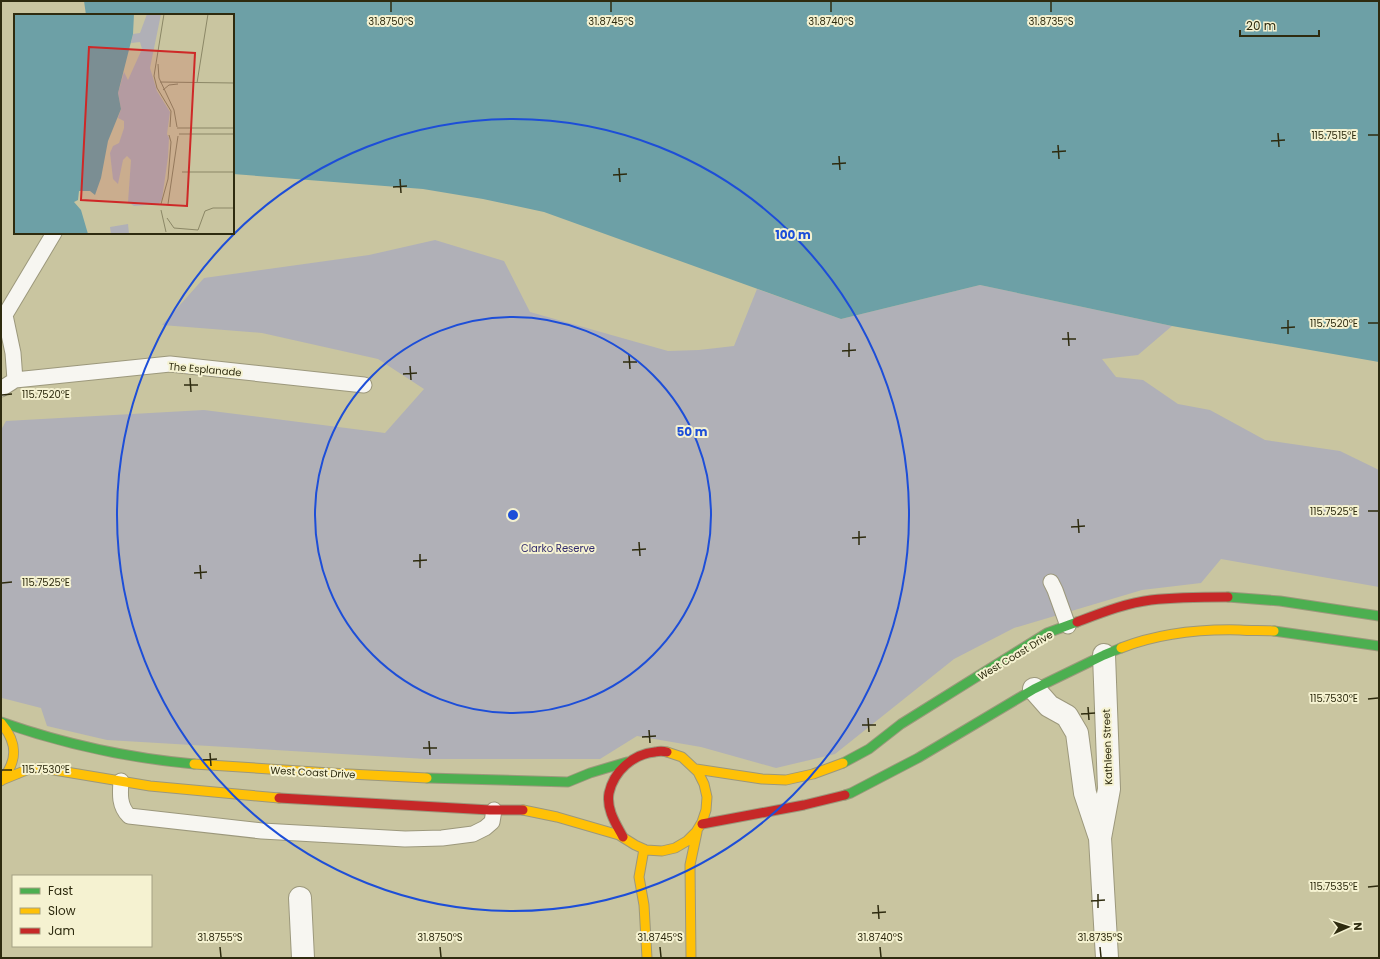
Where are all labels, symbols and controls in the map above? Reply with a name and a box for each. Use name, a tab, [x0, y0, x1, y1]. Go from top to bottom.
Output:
scale bar	[1240, 12, 1319, 38]
inset map	[14, 14, 234, 234]
text: 31.8750°S	[368, 14, 414, 29]
text: 31.8745°S	[588, 14, 634, 29]
text: 31.8740°S	[808, 14, 854, 29]
text: 31.8735°S	[1028, 14, 1074, 29]
text: 20 m	[1246, 17, 1276, 34]
text: 115.7515°E	[1311, 128, 1357, 143]
text: 100 m	[775, 226, 811, 243]
text: 115.7520°E	[1310, 316, 1358, 331]
street label: The Esplanade	[168, 359, 242, 380]
text: 115.7520°E	[22, 387, 70, 402]
text: 50 m	[677, 423, 708, 440]
text: 115.7525°E	[1310, 504, 1358, 519]
centre of rings	[506, 508, 520, 522]
park label: Clarko Reserve	[521, 541, 595, 556]
text: 115.7525°E	[22, 575, 70, 590]
street label: West Coast Drive	[975, 627, 1056, 684]
text: 115.7530°E	[1310, 691, 1358, 706]
street label: Kathleen Street	[1099, 708, 1116, 785]
text: 115.7530°E	[22, 762, 70, 777]
street label: West Coast Drive	[270, 763, 356, 782]
legend	[12, 875, 152, 947]
text: 115.7535°E	[1310, 879, 1358, 894]
text: Fast	[48, 882, 73, 899]
text: Slow	[48, 902, 76, 919]
north arrow	[1328, 907, 1368, 947]
text: Jam	[48, 922, 75, 939]
text: N	[1350, 922, 1366, 931]
text: 31.8755°S	[197, 930, 243, 945]
text: 31.8750°S	[417, 930, 463, 945]
text: 31.8745°S	[637, 930, 683, 945]
text: 31.8740°S	[857, 930, 903, 945]
text: 31.8735°S	[1077, 930, 1123, 945]

